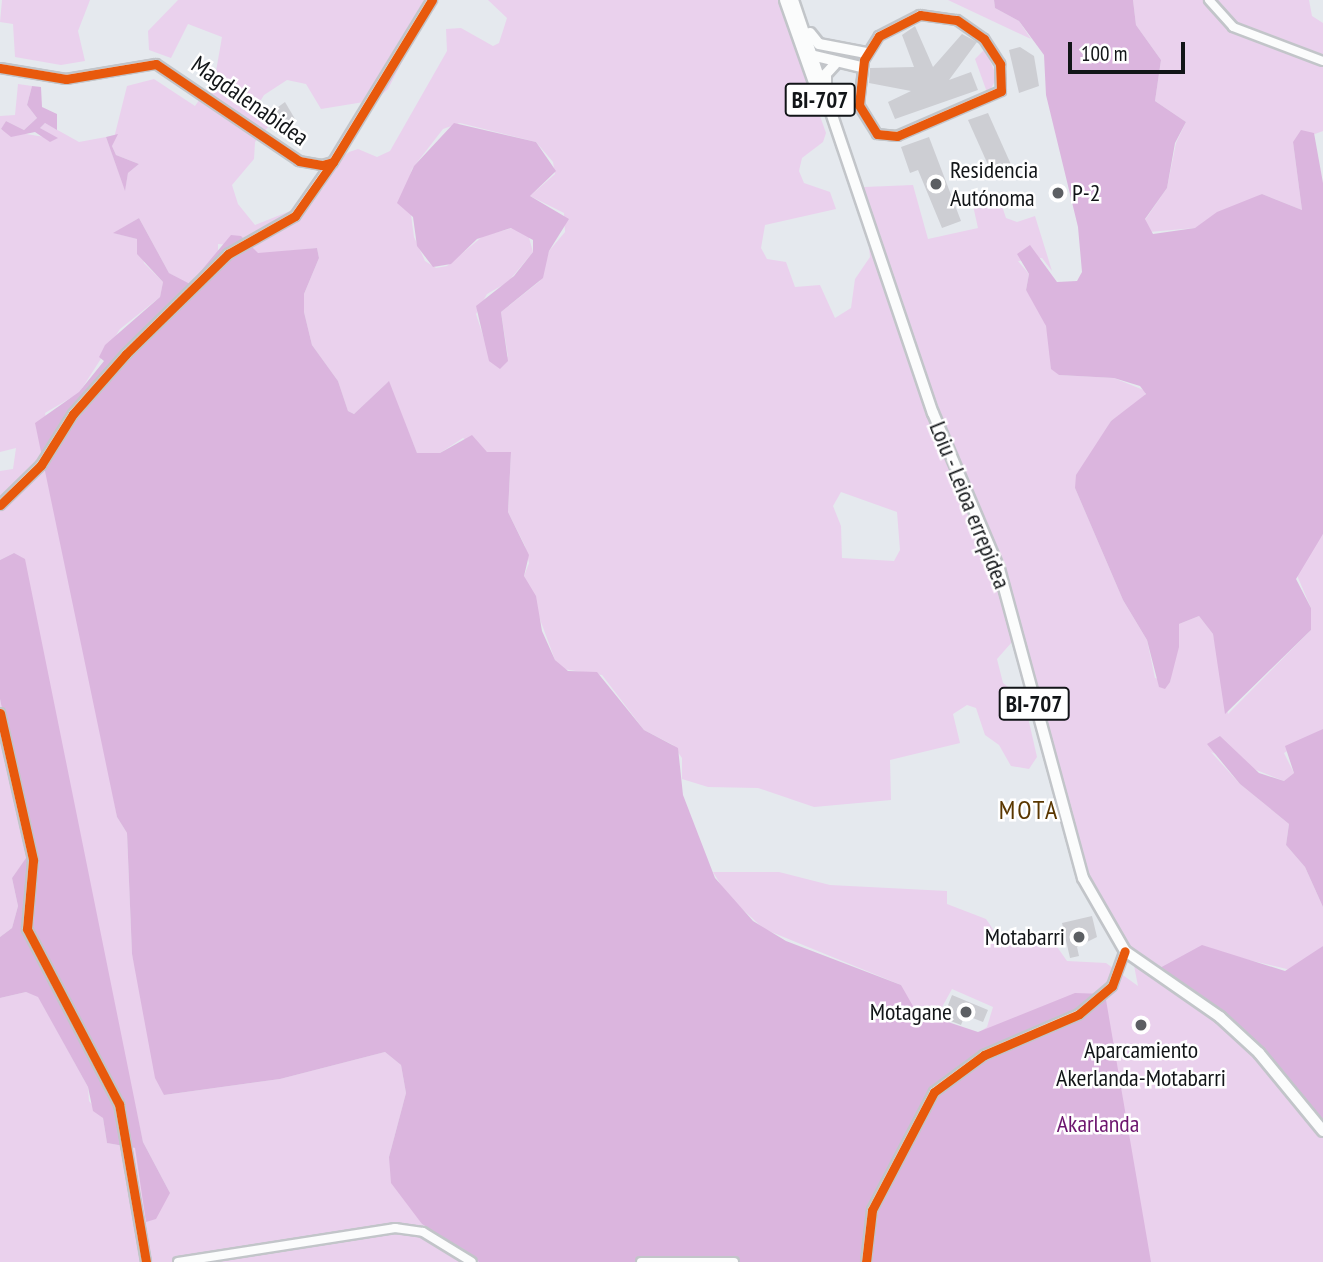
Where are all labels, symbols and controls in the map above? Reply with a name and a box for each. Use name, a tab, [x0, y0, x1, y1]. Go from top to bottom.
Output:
scale bar	[1071, 28, 1188, 72]
text: 100 m	[1081, 40, 1127, 67]
street label: Magdalenabidea	[186, 50, 314, 152]
road number: BI-707	[783, 80, 857, 120]
place label: Residencia Autónoma	[950, 156, 1038, 212]
marker: Residencia Autónoma	[928, 176, 944, 192]
place label: P-2	[1072, 179, 1101, 207]
marker: P-2	[1050, 185, 1066, 201]
street label: Loiu - Leioa errepidea	[923, 416, 1017, 594]
road number: BI-707	[997, 684, 1071, 724]
district label: MOTA	[999, 794, 1059, 826]
place label: Motabarri	[985, 923, 1065, 951]
marker: Motabarri	[1071, 929, 1087, 945]
place label: Motagane	[870, 998, 952, 1026]
marker: Motagane	[958, 1004, 974, 1020]
marker: Aparcamiento Akerlanda-Motabarri	[1133, 1017, 1149, 1033]
place label: Aparcamiento Akerlanda-Motabarri	[1056, 1036, 1226, 1092]
park label: Akarlanda	[1057, 1110, 1139, 1138]

